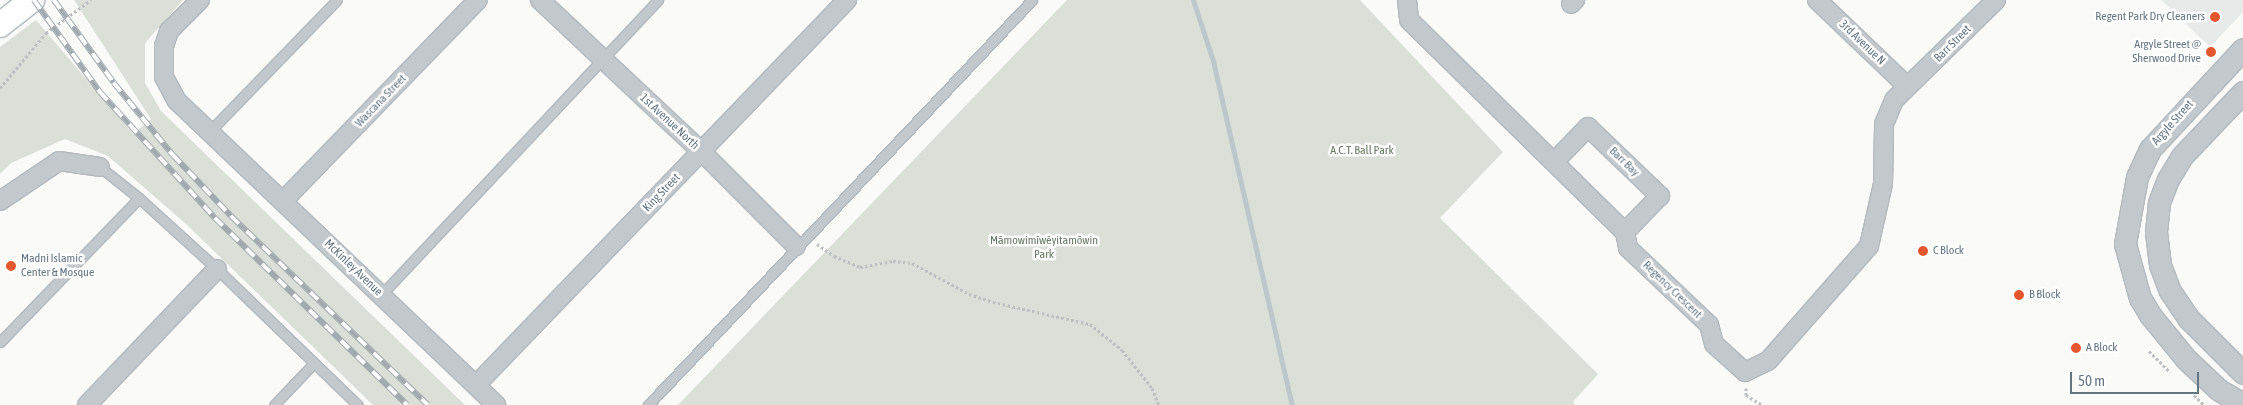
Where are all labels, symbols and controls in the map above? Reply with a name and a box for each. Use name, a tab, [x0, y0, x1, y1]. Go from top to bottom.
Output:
place label: Regent Park Dry Cleaners	[2095, 10, 2205, 24]
marker: Regent Park Dry Cleaners	[2209, 11, 2221, 23]
street label: 3rd Avenue N	[1836, 18, 1888, 68]
street label: Barr Street	[1932, 23, 1974, 65]
place label: Argyle Street @ Sherwood Drive	[2132, 38, 2201, 66]
marker: Argyle Street @ Sherwood Drive	[2205, 46, 2217, 58]
street label: Wascana Street	[352, 72, 410, 130]
street label: 1st Avenue North	[637, 91, 701, 153]
street label: Argyle Street	[2149, 98, 2197, 148]
park label: A.C.T. Ball Park	[1330, 144, 1394, 158]
street label: Barr Bay	[1606, 144, 1642, 180]
street label: King Street	[640, 171, 684, 215]
park label: Māmowimīwēyitamōwin Park	[990, 234, 1098, 262]
street label: McKinley Avenue	[321, 237, 385, 299]
place label: C Block	[1933, 244, 1964, 258]
marker: C Block	[1917, 245, 1929, 257]
place label: Madni Islamic Center & Mosque	[21, 252, 94, 280]
street label: Regency Crescent	[1640, 258, 1704, 322]
marker: Madni Islamic Center & Mosque	[5, 260, 17, 272]
place label: B Block	[2029, 288, 2060, 302]
marker: B Block	[2013, 289, 2025, 301]
place label: A Block	[2086, 341, 2118, 355]
marker: A Block	[2070, 342, 2082, 354]
scale bar	[2073, 362, 2202, 394]
text: 50 m	[2078, 372, 2105, 389]

